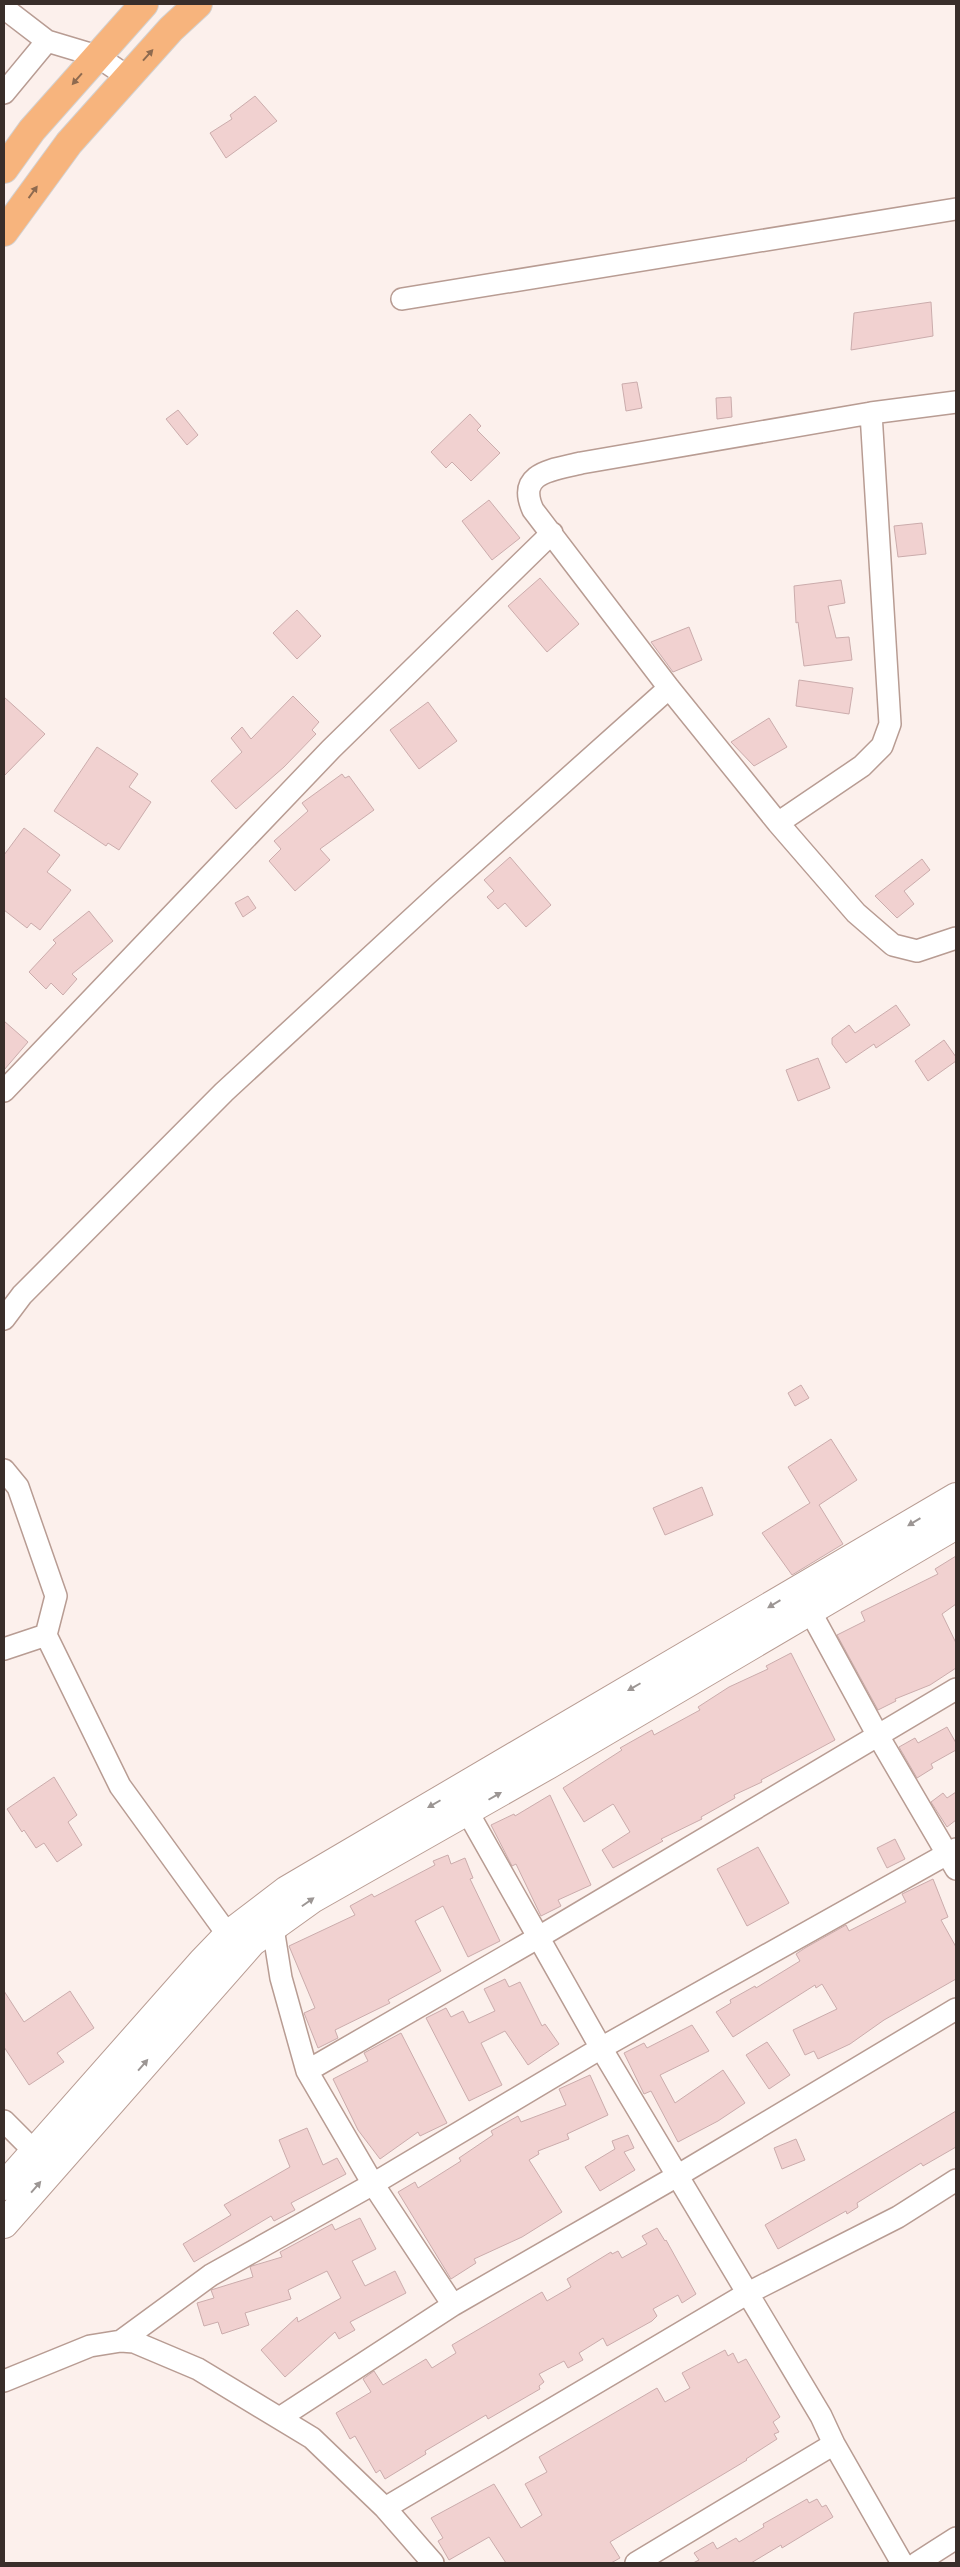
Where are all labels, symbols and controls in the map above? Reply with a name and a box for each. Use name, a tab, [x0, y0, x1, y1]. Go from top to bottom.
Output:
one-way arrow	[142, 49, 154, 61]
one-way arrow	[71, 73, 83, 85]
one-way arrow	[27, 186, 38, 199]
one-way arrow	[908, 1517, 921, 1526]
one-way arrow	[768, 1600, 781, 1609]
one-way arrow	[628, 1682, 641, 1691]
one-way arrow	[487, 1792, 502, 1800]
one-way arrow	[427, 1800, 440, 1809]
one-way arrow	[301, 1897, 315, 1907]
one-way arrow	[137, 2059, 149, 2071]
one-way arrow	[30, 2181, 42, 2193]

